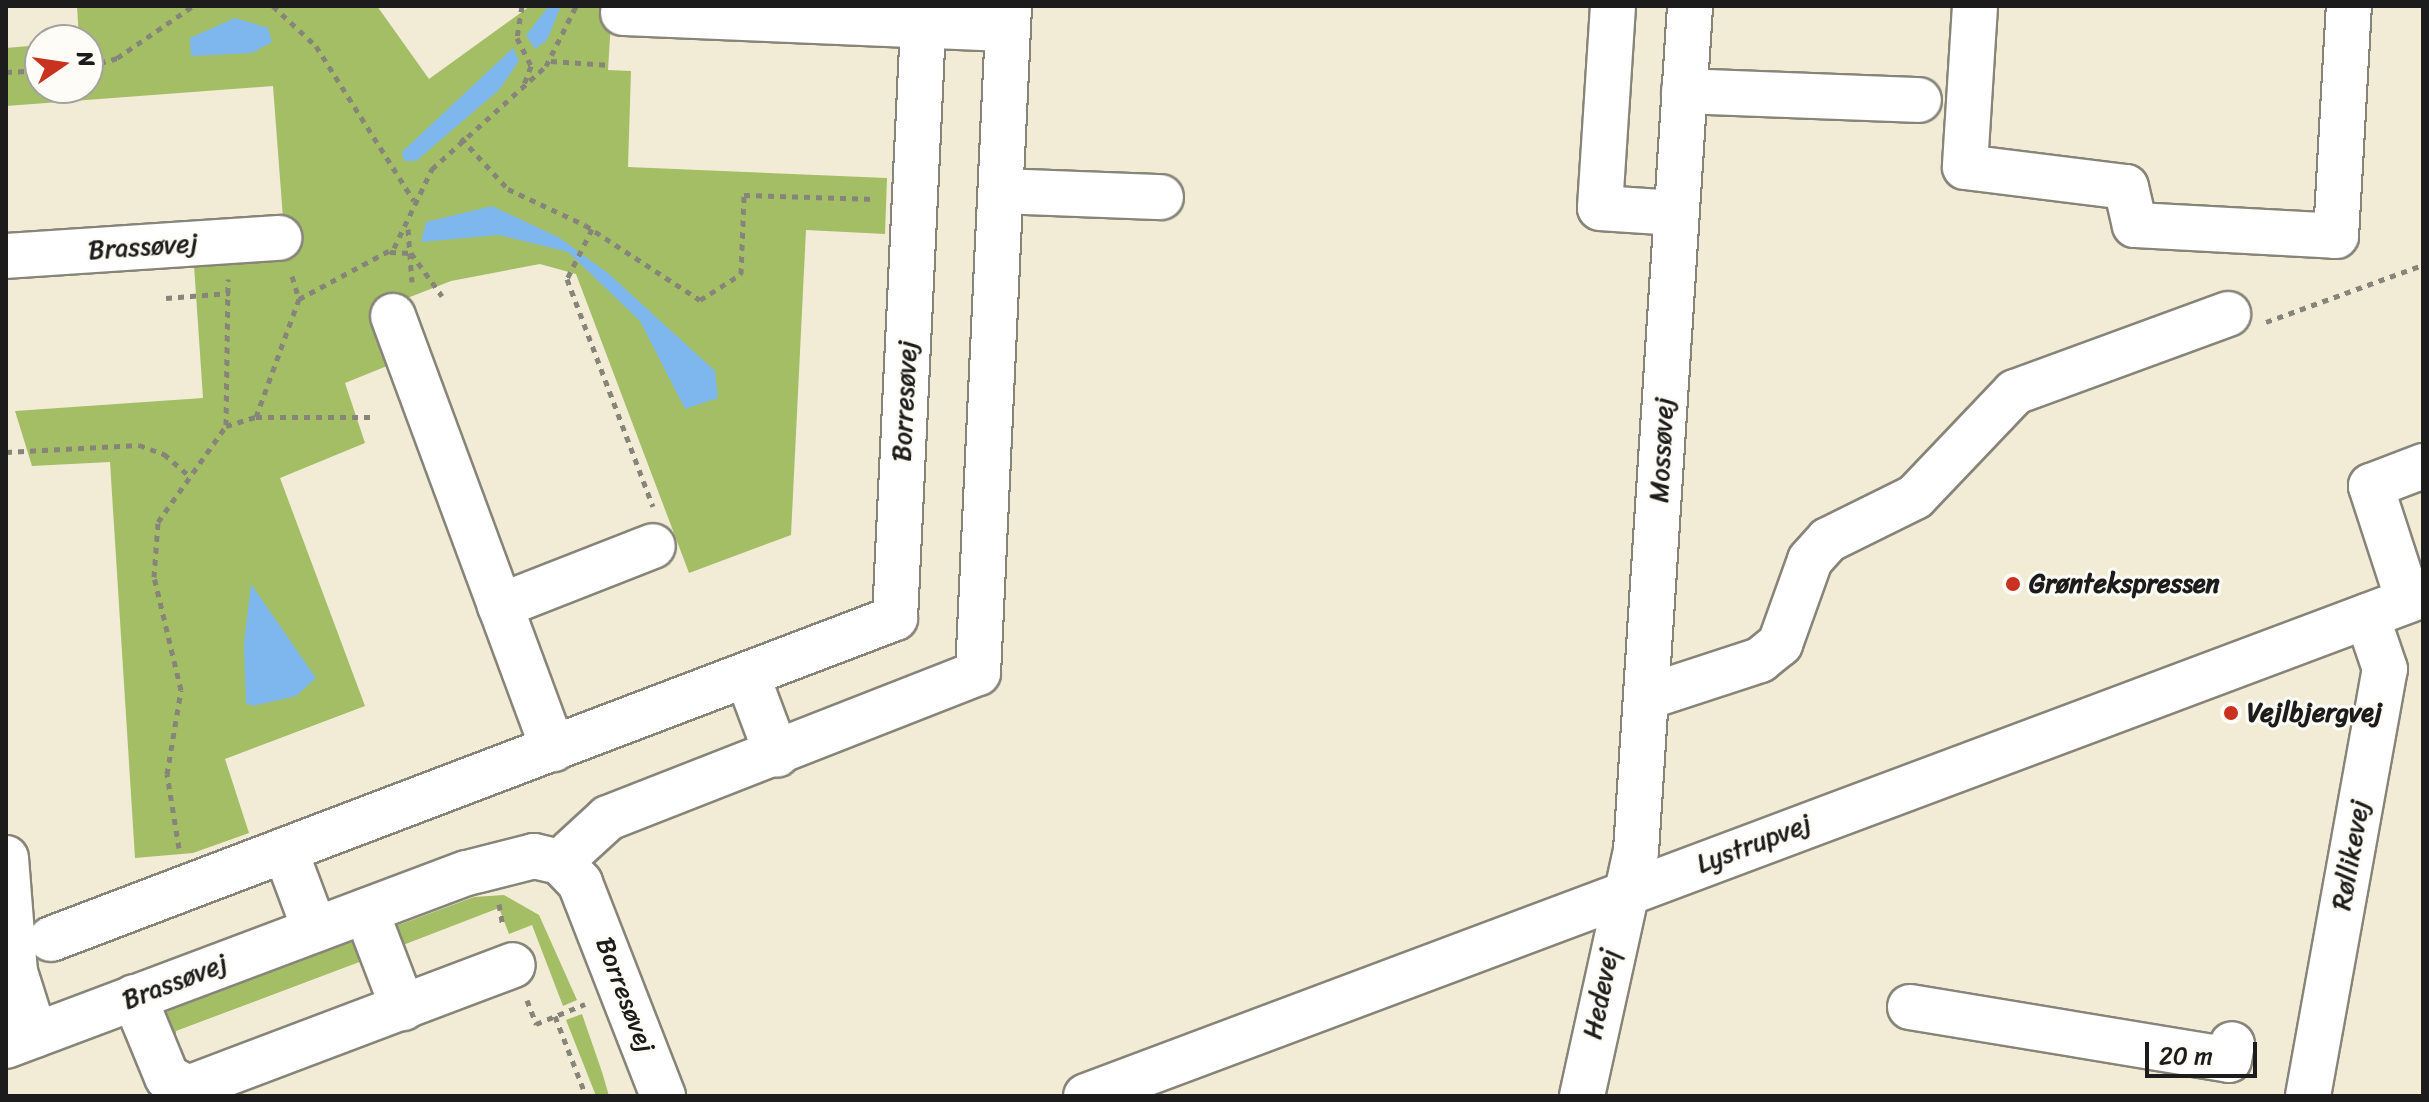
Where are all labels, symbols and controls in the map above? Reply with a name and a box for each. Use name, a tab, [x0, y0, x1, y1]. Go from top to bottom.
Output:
north arrow	[24, 24, 104, 104]
text: N	[65, 47, 107, 71]
street label: Brassøvej	[87, 228, 199, 266]
street label: Borresøvej	[886, 340, 924, 462]
street label: Mossøvej	[1644, 397, 1680, 503]
place label: Grøntekspressen	[2029, 568, 2220, 600]
marker: Grøntekspressen	[2004, 575, 2022, 593]
place label: Vejlbjergvej	[2247, 697, 2382, 729]
marker: Vejlbjergvej	[2222, 704, 2240, 722]
street label: Røllikevej	[2326, 798, 2376, 912]
street label: Lystrupvej	[1692, 808, 1816, 880]
street label: Borresøvej	[589, 933, 661, 1057]
street label: Hedevej	[1577, 946, 1625, 1042]
street label: Brassøvej	[118, 948, 232, 1016]
scale bar	[2149, 1026, 2261, 1076]
text: 20 m	[2159, 1035, 2213, 1077]

